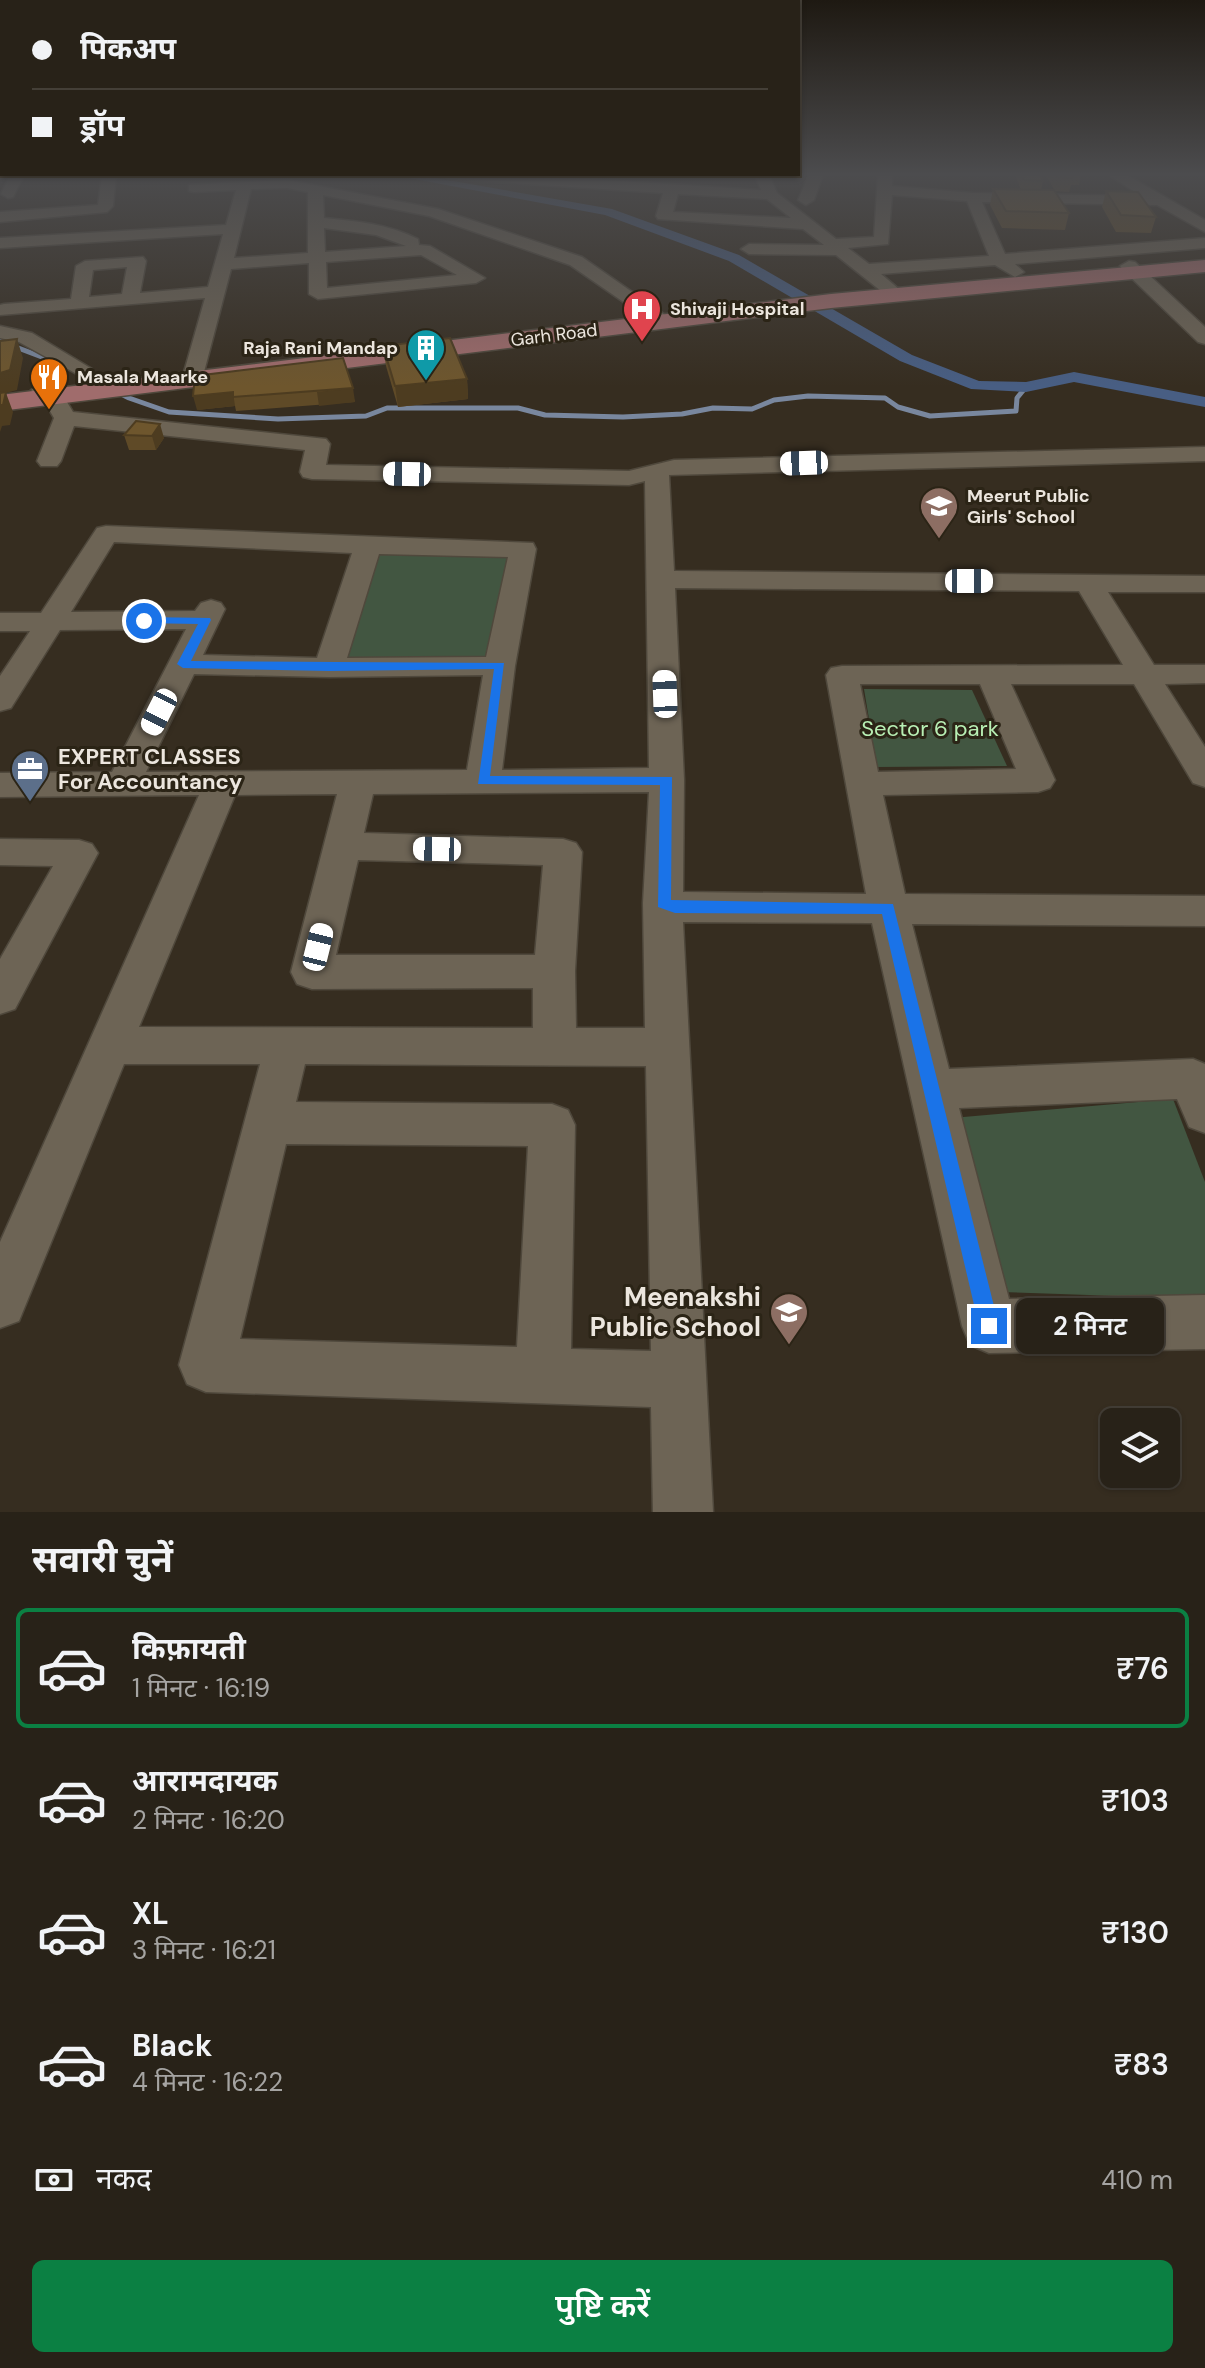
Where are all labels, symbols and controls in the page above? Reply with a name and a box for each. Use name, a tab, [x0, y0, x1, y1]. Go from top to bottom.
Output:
text: पिकअप	[80, 29, 176, 68]
text: ड्रॉप	[80, 106, 124, 145]
hospital icon: Shivaji Hospital	[621, 288, 663, 343]
place label: Shivaji Hospital	[670, 297, 804, 321]
street label: Garh Road	[509, 318, 599, 352]
building icon: Raja Rani Mandap	[405, 327, 447, 382]
place label: Raja Rani Mandap	[243, 336, 398, 360]
restaurant icon: Masala Maarke	[28, 356, 70, 411]
place label: Masala Maarke	[77, 365, 208, 389]
car	[780, 450, 828, 476]
car	[383, 462, 431, 486]
place label: Meerut Public Girls' School	[967, 484, 1090, 529]
school or university icon: Meerut Public Girls' School	[918, 485, 960, 540]
car	[945, 569, 993, 593]
route start	[126, 603, 162, 639]
car	[652, 670, 678, 718]
car	[137, 685, 181, 739]
park label: Sector 6 park	[861, 714, 999, 743]
place label: EXPERT CLASSES For Accountancy	[58, 742, 242, 796]
office icon: EXPERT CLASSES For Accountancy	[9, 748, 51, 803]
car	[413, 837, 461, 861]
car	[301, 921, 335, 973]
place label: Meenakshi Public School	[590, 1280, 761, 1344]
school or university icon: Meenakshi Public School	[768, 1291, 810, 1346]
callout: 2 मिनट	[1017, 1298, 1165, 1354]
route end	[971, 1308, 1007, 1344]
text: 2 मिनट	[1053, 1309, 1127, 1343]
map controls	[1100, 1408, 1180, 1488]
button: layers	[1100, 1408, 1180, 1488]
text: सवारी चुनें	[32, 1536, 173, 1583]
text: किफ़ायती	[132, 1629, 246, 1668]
icon: car	[36, 1632, 108, 1704]
text: ₹76	[1116, 1649, 1169, 1688]
text: 1 मिनट · 16:19	[132, 1671, 270, 1705]
text: आरामदायक	[132, 1761, 278, 1800]
icon: car	[36, 1764, 108, 1836]
text: ₹103	[1101, 1781, 1169, 1820]
text: 2 मिनट · 16:20	[132, 1803, 285, 1837]
text: XL	[132, 1894, 169, 1933]
icon: car	[36, 1896, 108, 1968]
text: ₹130	[1101, 1913, 1169, 1952]
text: 3 मिनट · 16:21	[132, 1933, 276, 1967]
text: Black	[132, 2026, 212, 2065]
icon: car	[36, 2028, 108, 2100]
text: ₹83	[1114, 2045, 1169, 2084]
text: 4 मिनट · 16:22	[132, 2065, 283, 2099]
icon: cash	[32, 2158, 76, 2202]
text: नकद	[96, 2159, 152, 2198]
text: 410 m	[1101, 2163, 1173, 2197]
button: पुष्टि करें	[32, 2260, 1173, 2352]

